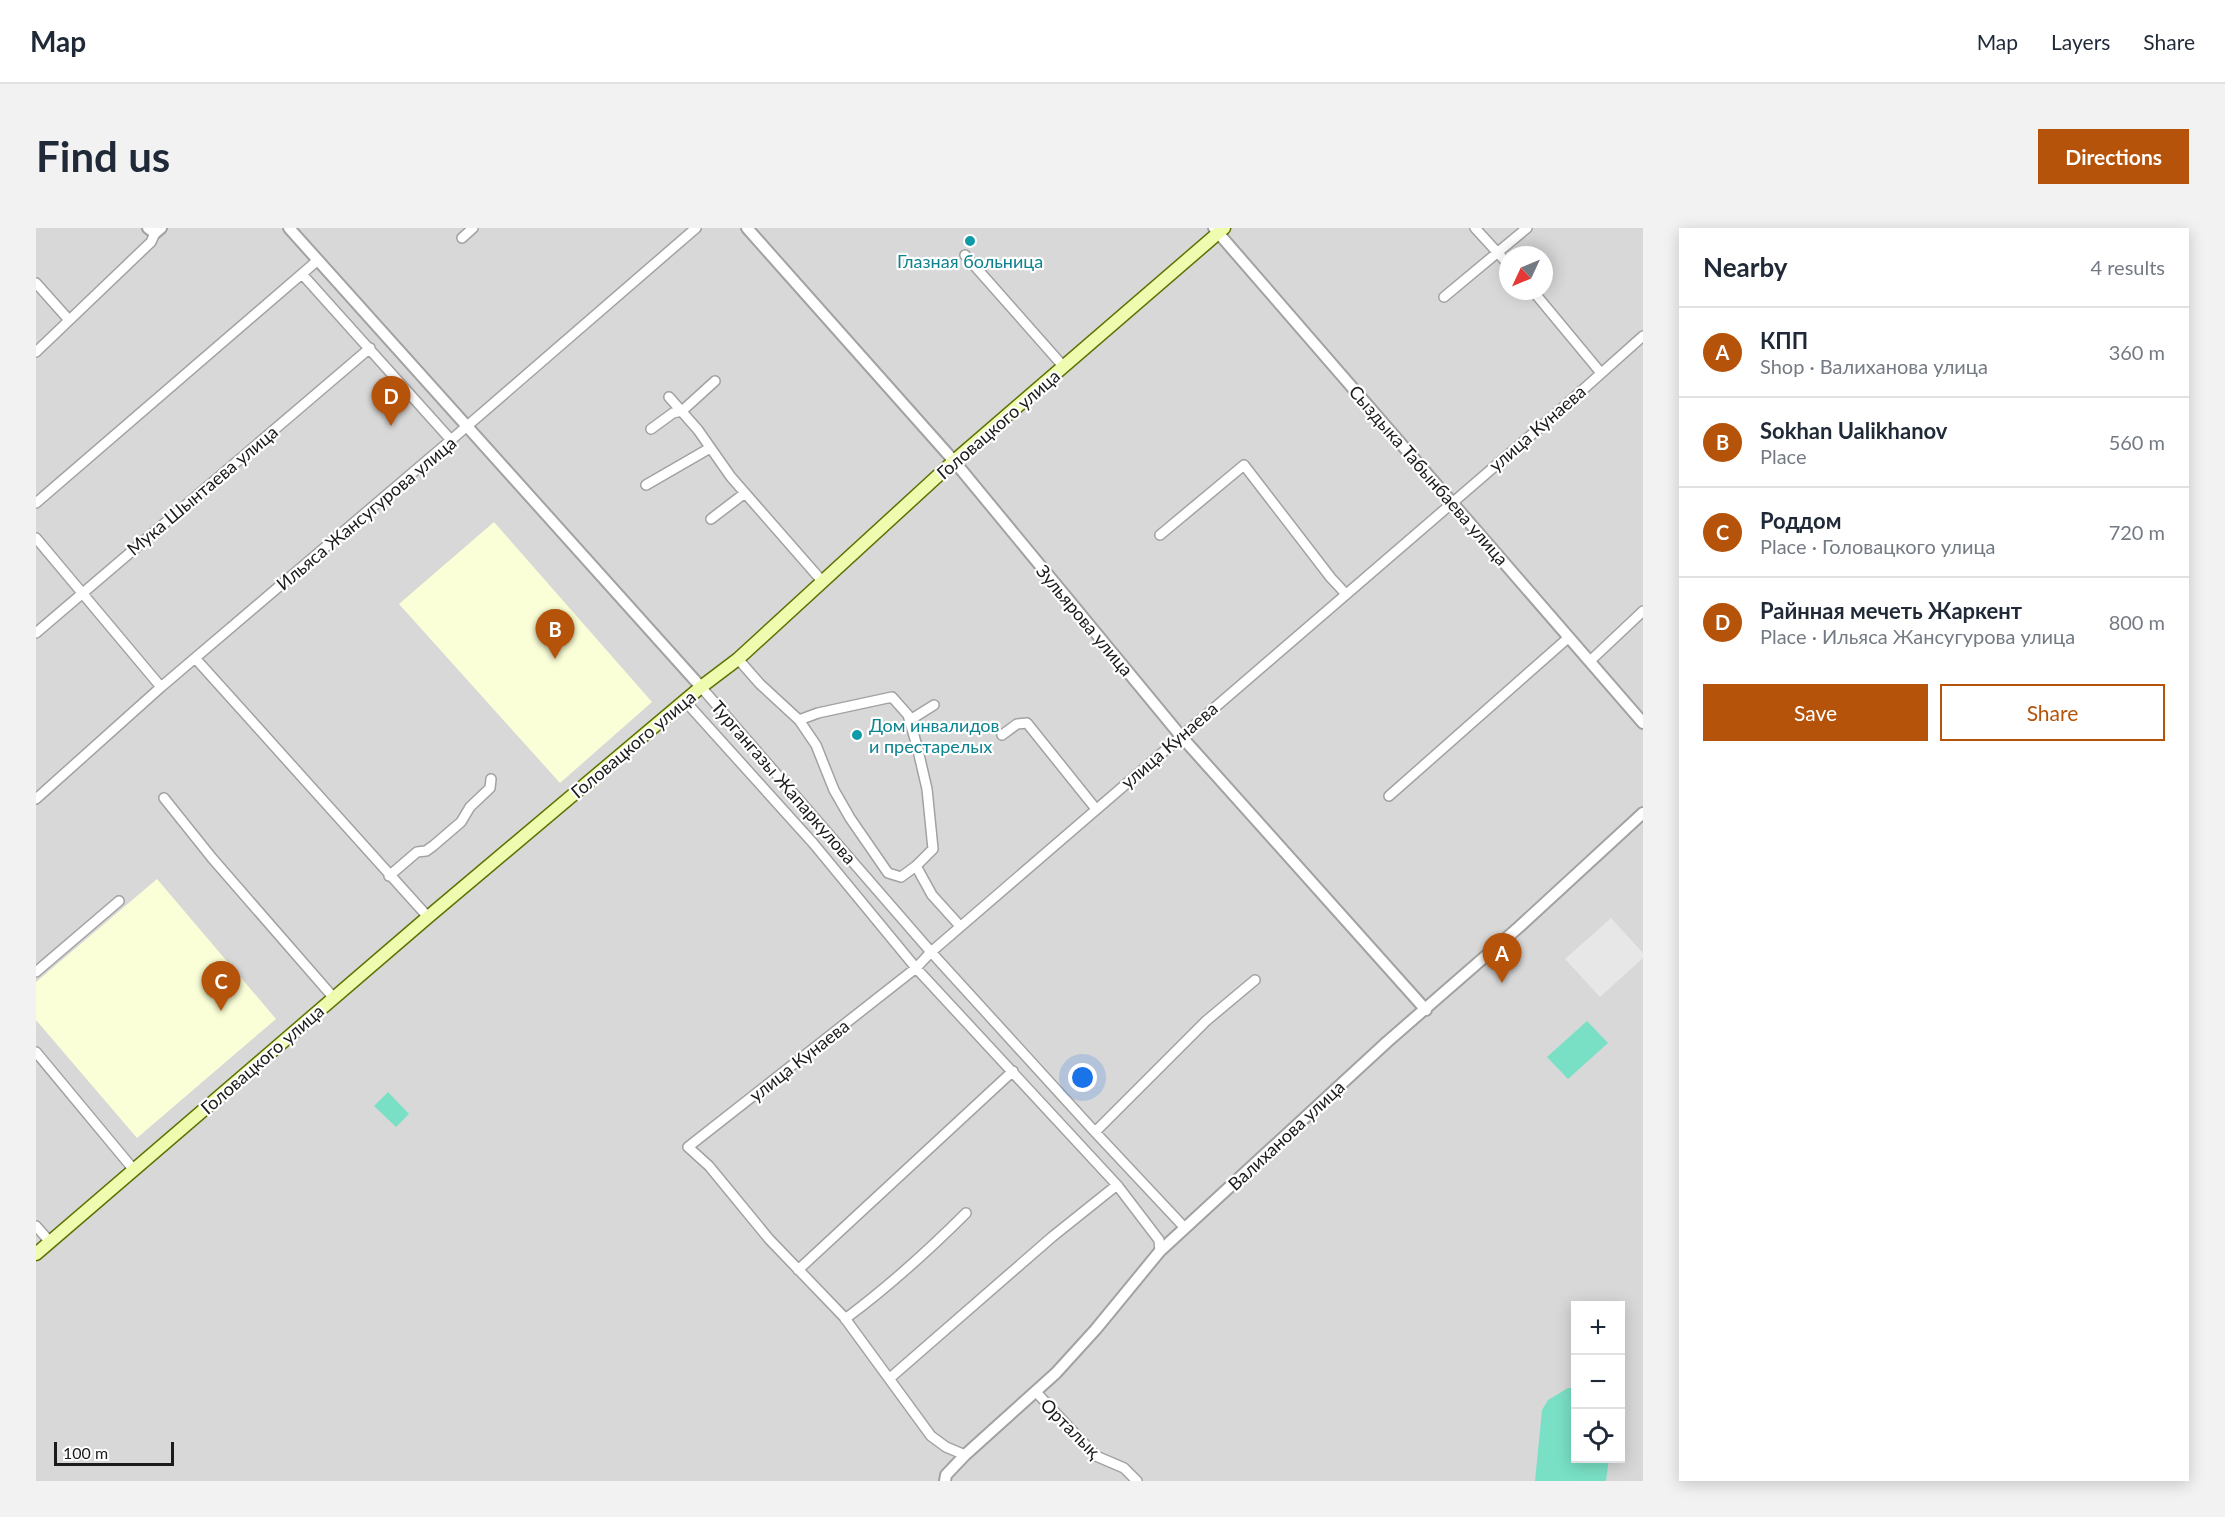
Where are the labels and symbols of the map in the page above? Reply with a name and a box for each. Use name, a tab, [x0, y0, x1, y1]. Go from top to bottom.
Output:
marker: Глазная больница	[963, 234, 977, 248]
north arrow	[1499, 246, 1553, 300]
place label: Глазная больница	[897, 250, 1043, 272]
street label: Головацкого улица	[932, 364, 1064, 484]
pin: D	[372, 376, 410, 426]
street label: Сыздыка Табынбаева улица	[1345, 380, 1513, 570]
street label: улица Кунаева	[1484, 380, 1590, 476]
street label: Мука Шынтаева улица	[122, 420, 282, 560]
street label: Ильяса Жансугурова улица	[272, 431, 460, 595]
street label: Зульярова улица	[1032, 560, 1138, 680]
pin: B	[536, 610, 574, 659]
street label: Головацкого улица	[566, 685, 700, 803]
street label: Тургангазы Жапаркулова	[707, 696, 861, 868]
street label: улица Кунаева	[1116, 697, 1222, 793]
place label: Дом инвалидов и престарелых	[869, 714, 1000, 757]
marker: Дом инвалидов и престарелых	[850, 728, 864, 742]
pin: A	[1482, 934, 1522, 983]
pin: C	[202, 962, 240, 1011]
street label: Головацкого улица	[196, 999, 328, 1119]
street label: улица Кунаева	[745, 1014, 853, 1106]
your location	[1068, 1063, 1097, 1092]
street label: Валиханова улица	[1223, 1075, 1349, 1195]
street label: Орталық	[1036, 1393, 1106, 1463]
scale bar	[54, 1439, 174, 1466]

